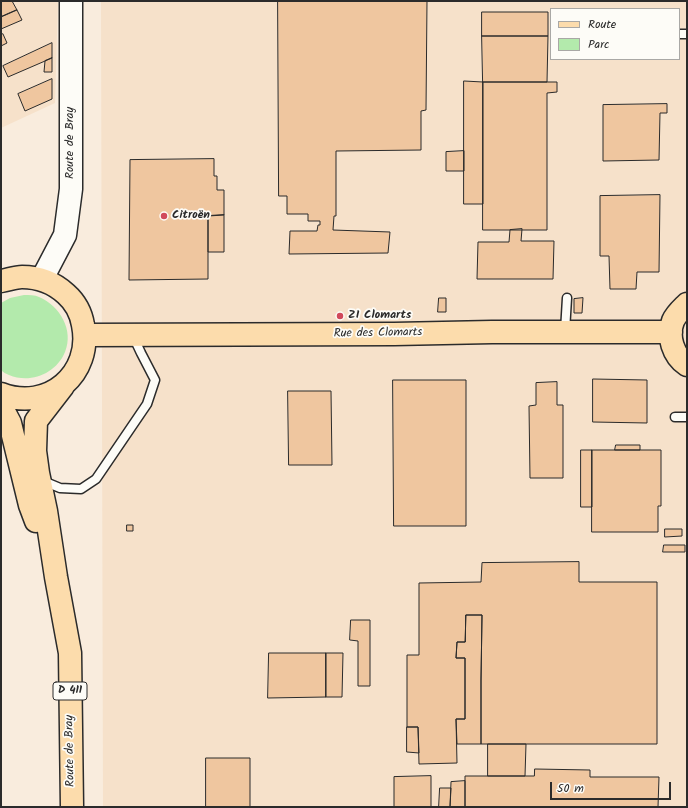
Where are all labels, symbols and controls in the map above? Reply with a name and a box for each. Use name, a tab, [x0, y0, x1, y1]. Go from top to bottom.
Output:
legend	[550, 8, 680, 60]
text: Route	[588, 15, 616, 34]
text: Parc	[588, 35, 609, 54]
street label: Route de Bray	[64, 107, 78, 179]
place label: Citroën	[172, 209, 210, 223]
marker: Citroën	[159, 211, 169, 221]
place label: ZI Clomarts	[348, 309, 411, 323]
marker: ZI Clomarts	[335, 311, 345, 321]
street label: Rue des Clomarts	[333, 326, 423, 342]
road number: D 411	[53, 682, 87, 700]
street label: Route de Bray	[63, 715, 79, 787]
scale bar	[552, 774, 673, 800]
text: 50 m	[557, 779, 584, 798]

